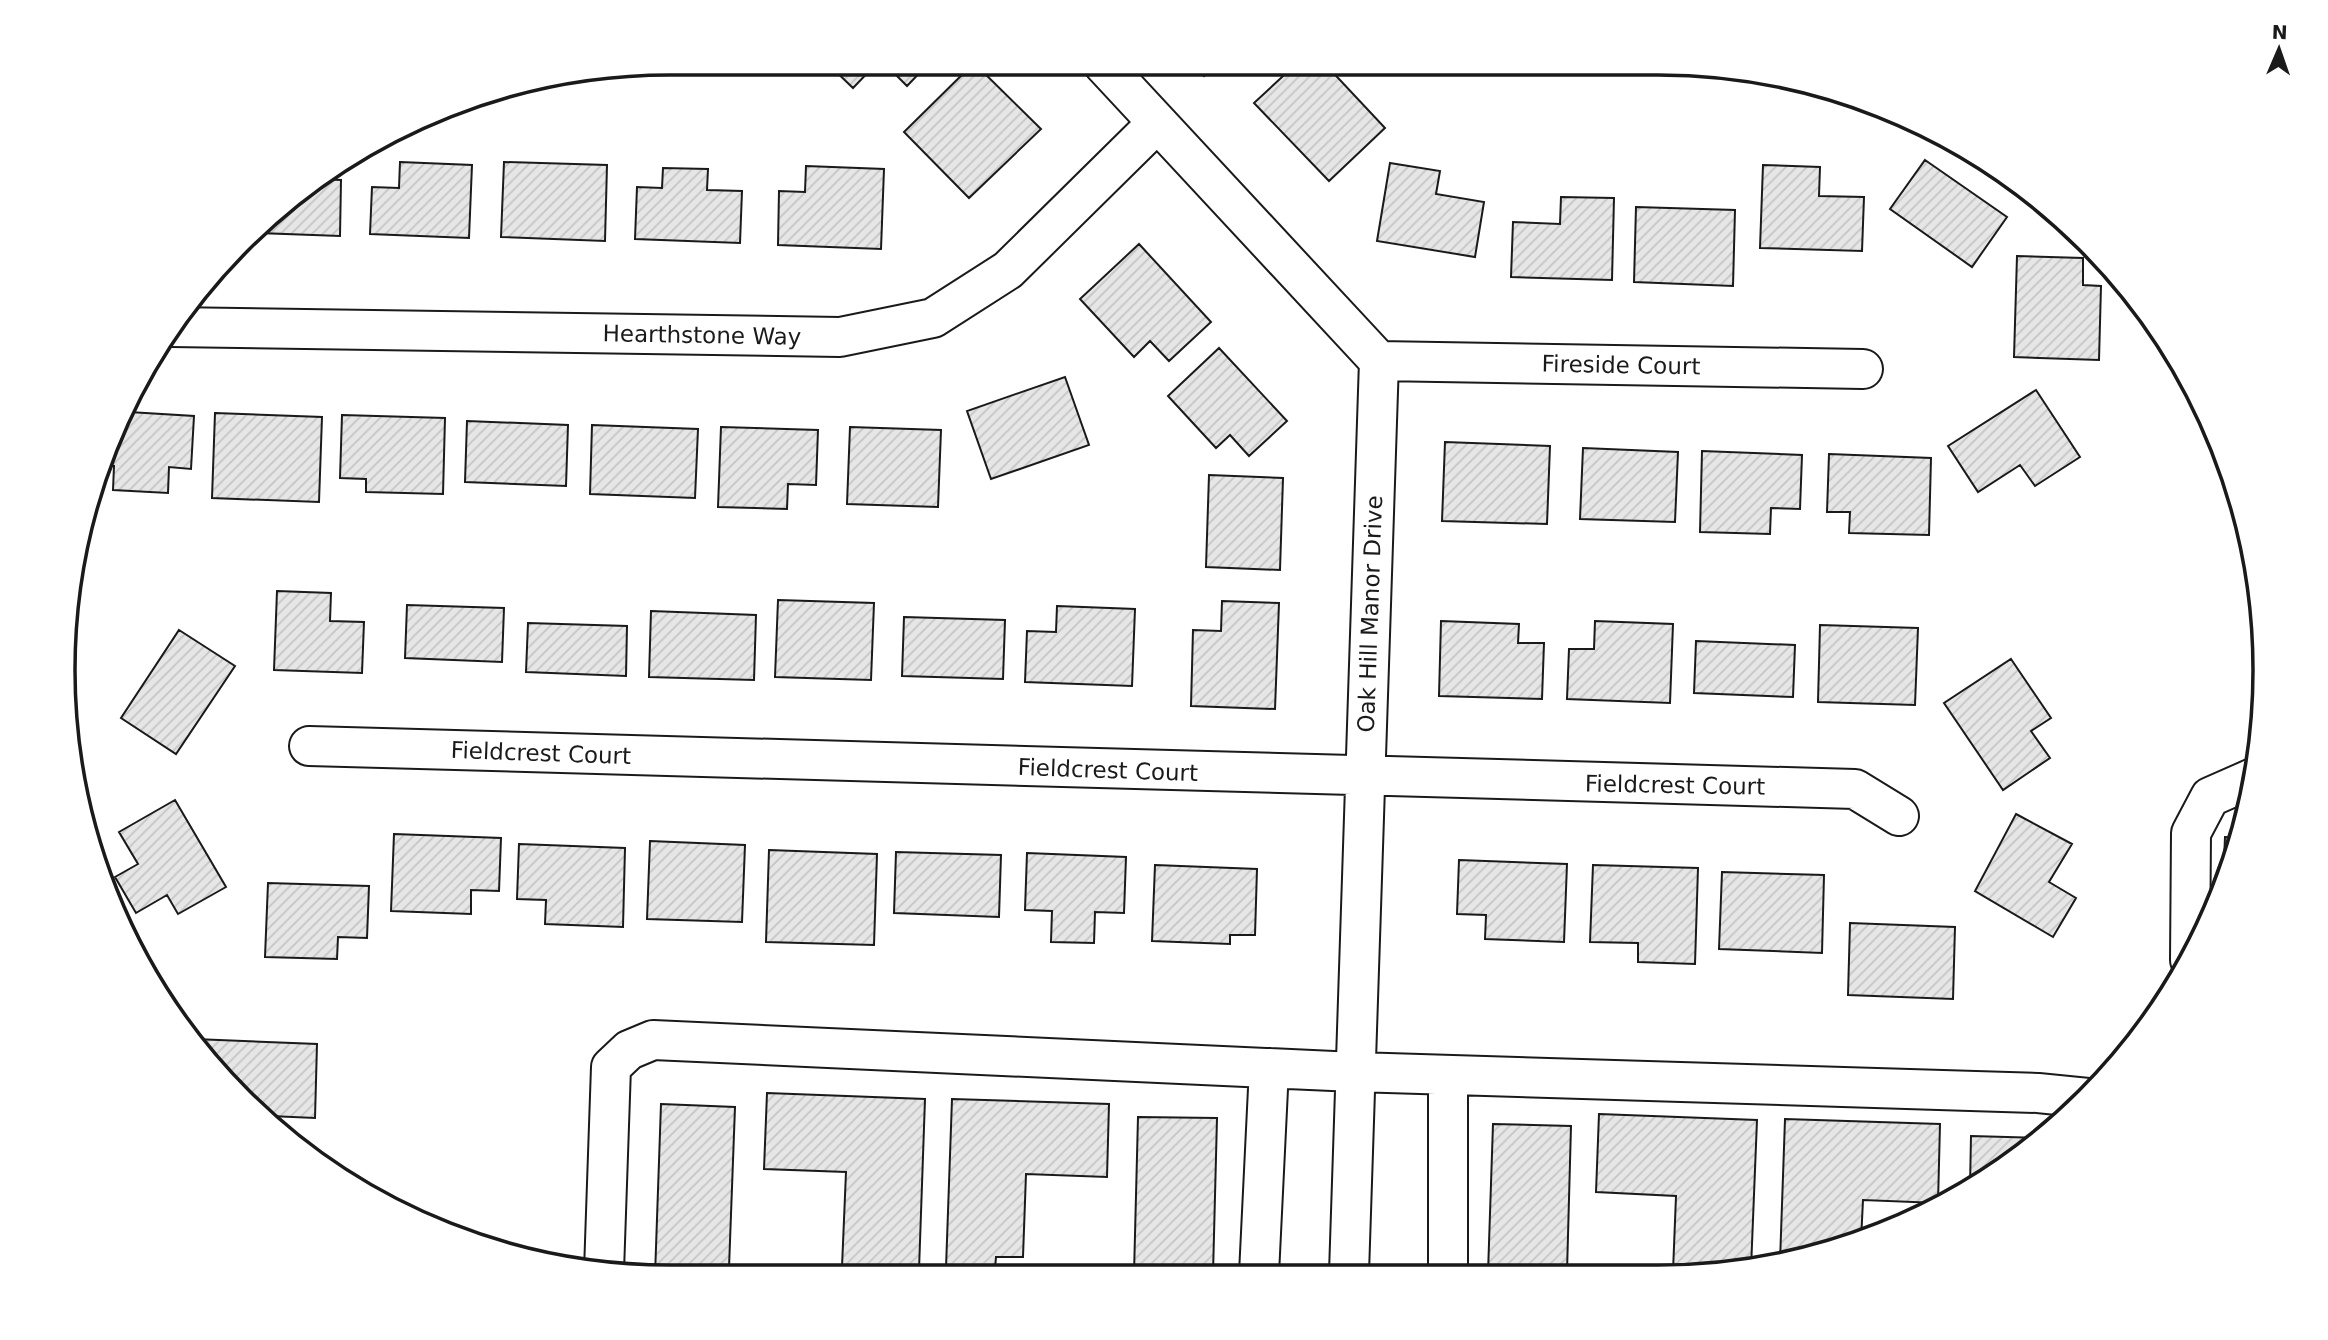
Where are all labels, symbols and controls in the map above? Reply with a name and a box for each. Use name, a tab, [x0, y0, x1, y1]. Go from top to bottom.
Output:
north arrow	[2244, 14, 2314, 84]
text: N	[2271, 21, 2288, 43]
street label: Hearthstone Way	[602, 320, 802, 350]
street label: Fireside Court	[1541, 351, 1701, 379]
street label: Oak Hill Manor Drive	[1353, 495, 1387, 733]
street label: Fieldcrest Court	[450, 737, 632, 769]
street label: Fieldcrest Court	[1017, 754, 1199, 786]
street label: Fieldcrest Court	[1585, 770, 1765, 800]

